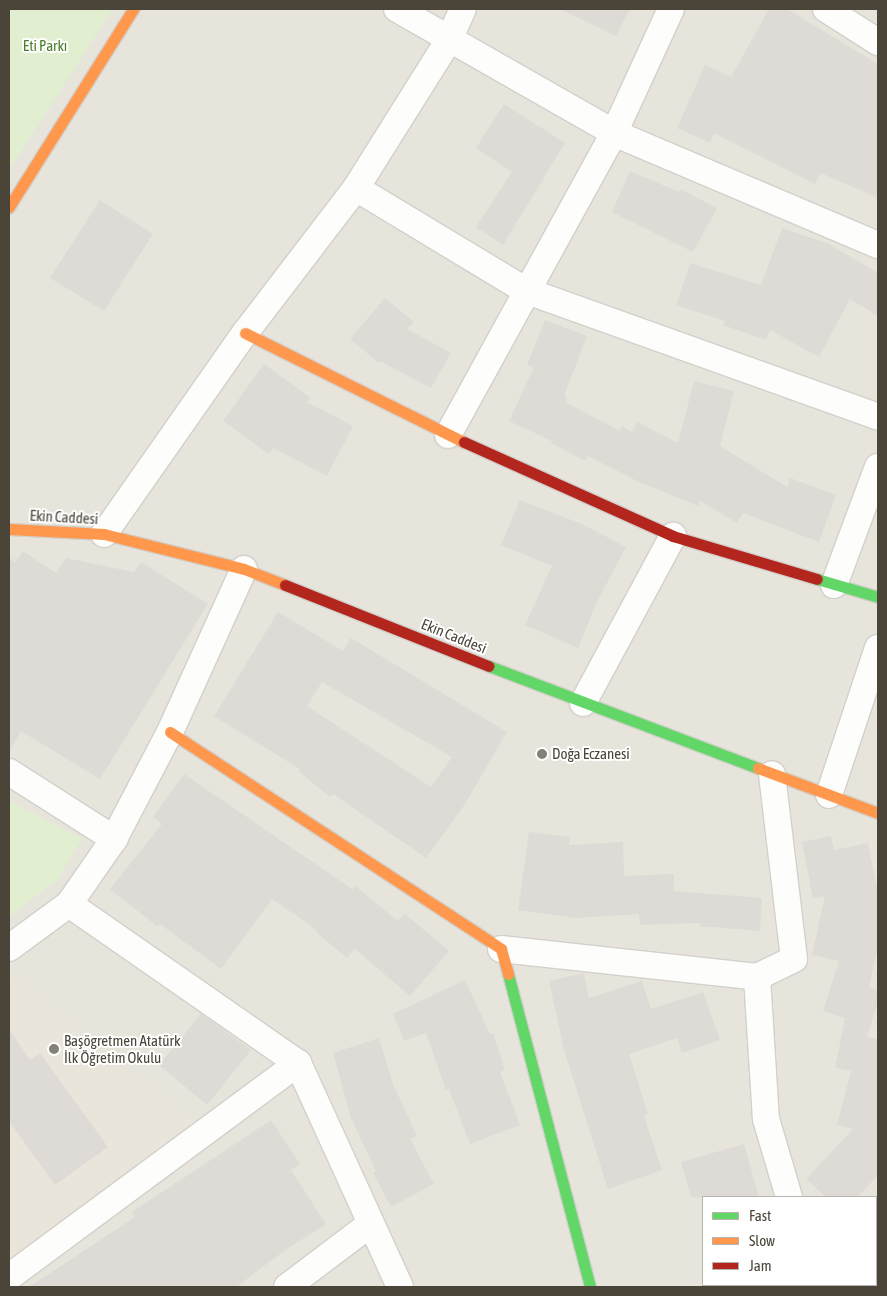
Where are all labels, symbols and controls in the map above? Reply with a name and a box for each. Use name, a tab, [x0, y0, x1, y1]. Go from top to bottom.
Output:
park label: Eti Parkı	[23, 37, 67, 55]
street label: Ekin Caddesi	[29, 506, 99, 528]
street label: Ekin Caddesi	[419, 615, 489, 657]
place label: Doğa Eczanesi	[552, 745, 630, 763]
marker: Doğa Eczanesi	[536, 748, 548, 760]
place label: Başögretmen Atatürk İlk Öğretim Okulu	[64, 1031, 181, 1066]
marker: Başögretmen Atatürk İlk Öğretim Okulu	[48, 1043, 60, 1055]
legend	[702, 1196, 877, 1286]
text: Fast	[749, 1207, 771, 1224]
text: Slow	[749, 1232, 775, 1249]
text: Jam	[749, 1257, 772, 1274]

